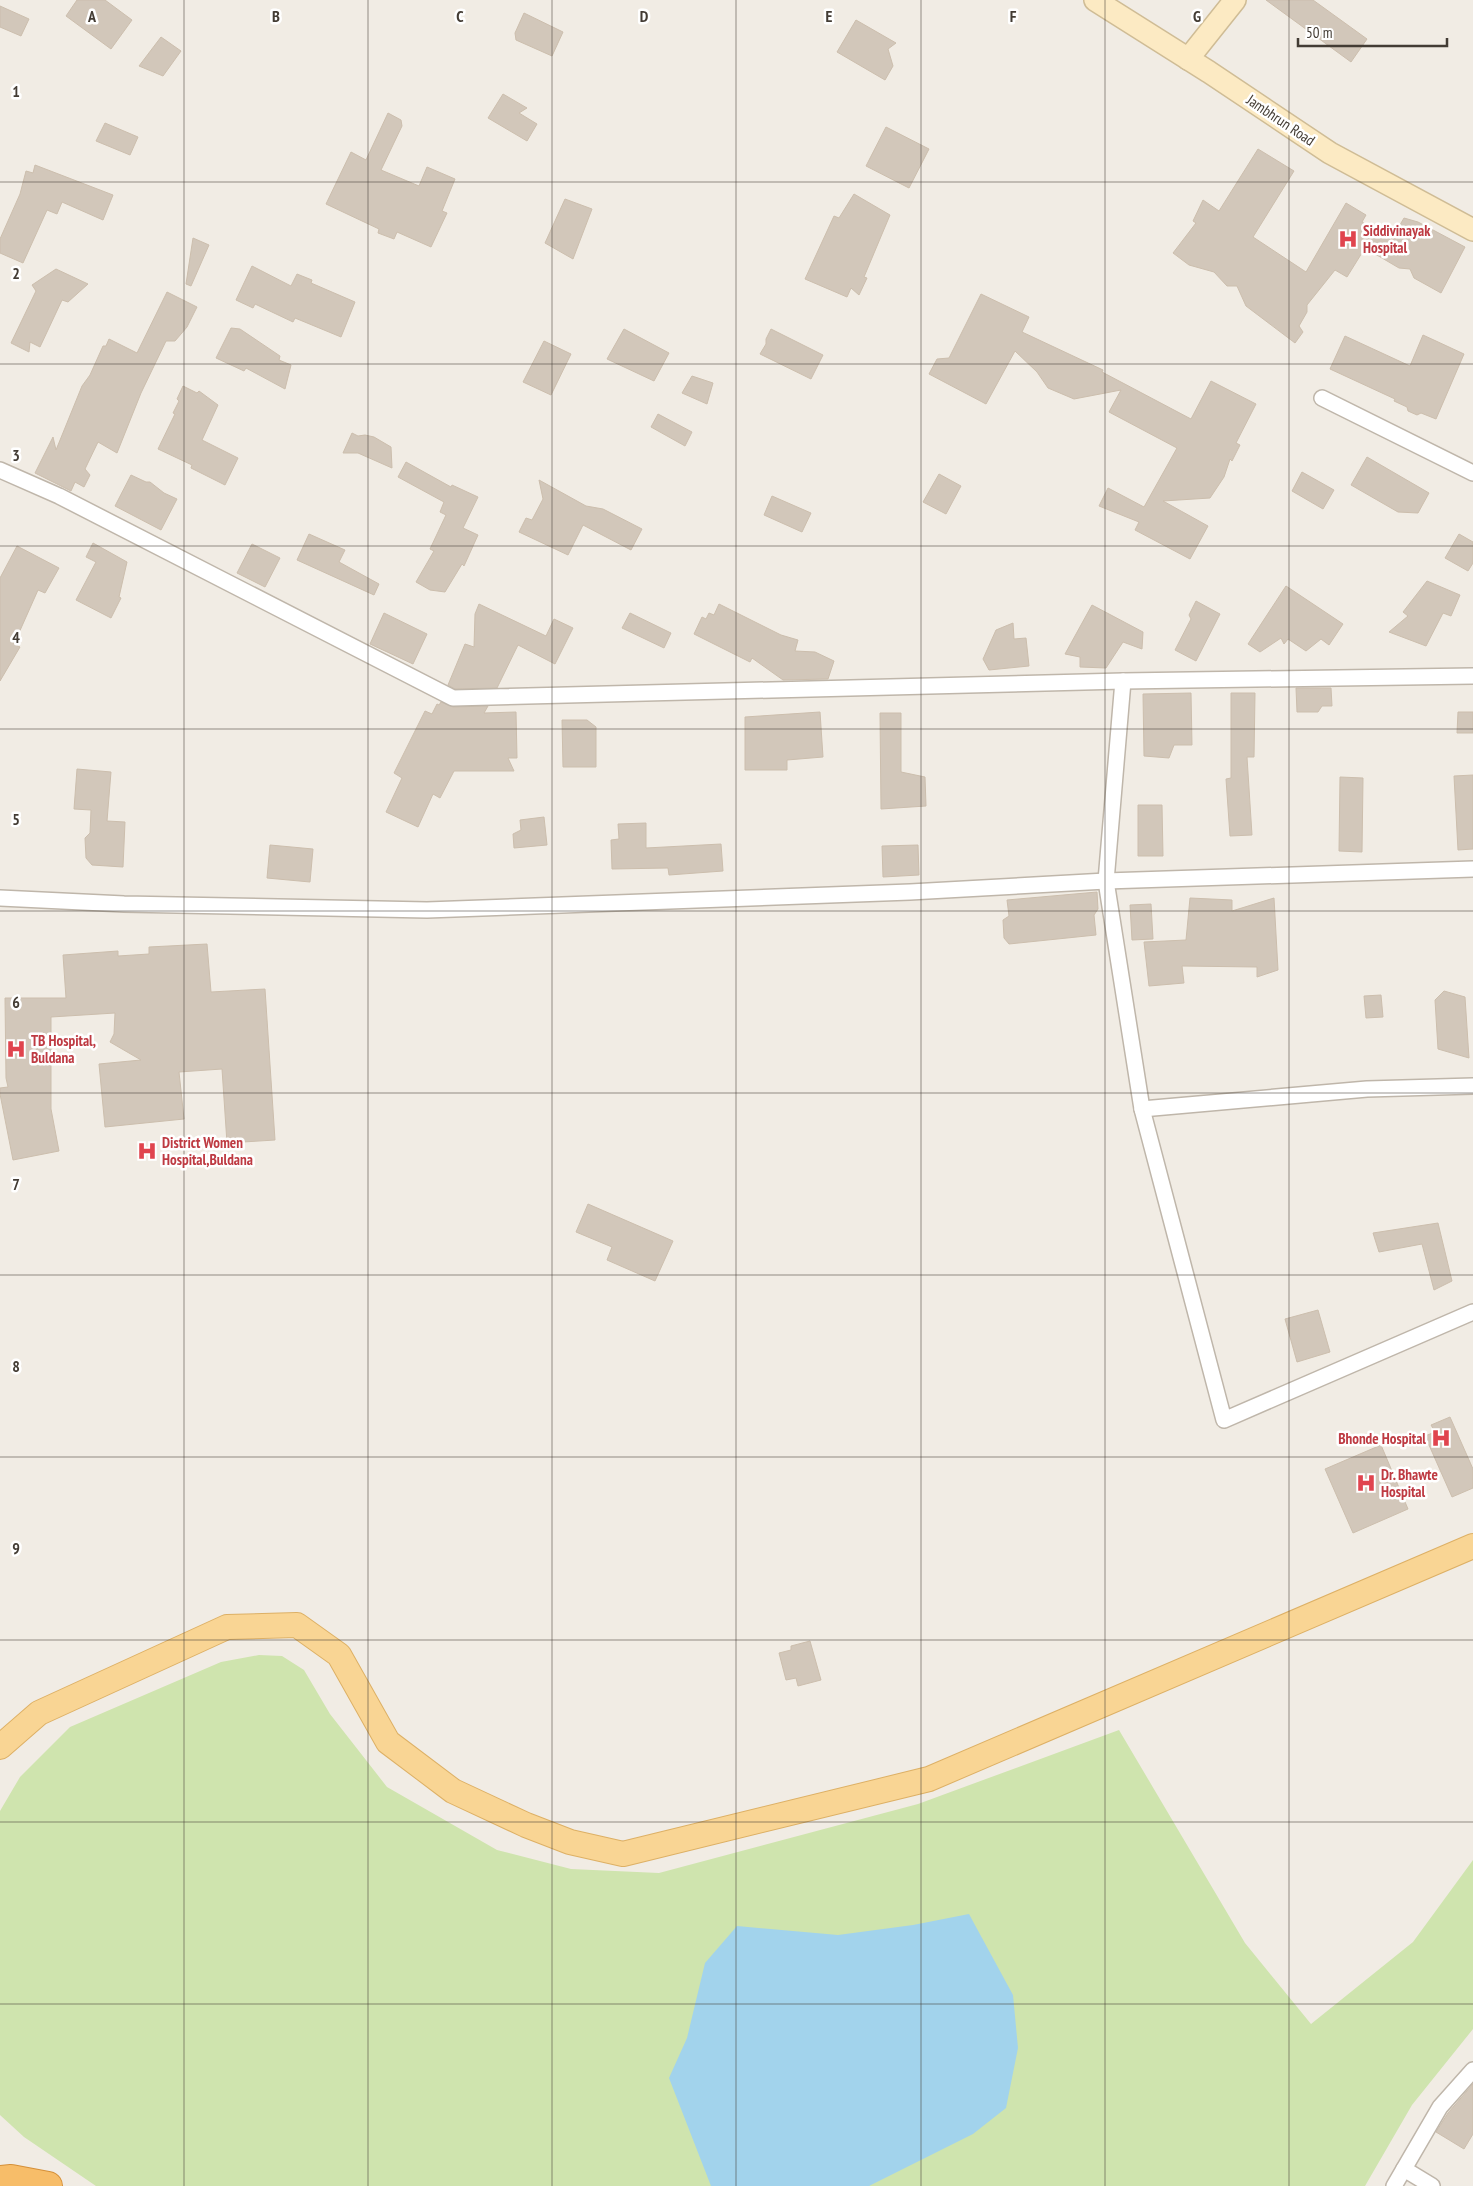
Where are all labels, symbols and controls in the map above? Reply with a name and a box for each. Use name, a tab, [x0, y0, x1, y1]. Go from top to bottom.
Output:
text: A	[87, 6, 97, 26]
text: B	[272, 6, 280, 26]
text: C	[456, 6, 464, 26]
text: D	[640, 6, 649, 26]
text: E	[826, 6, 833, 26]
text: F	[1010, 6, 1017, 26]
text: G	[1193, 6, 1201, 26]
scale bar	[1298, 15, 1447, 47]
text: 50 m	[1306, 23, 1332, 42]
text: 1	[12, 81, 20, 101]
street label: Jambhrun Road	[1242, 90, 1319, 150]
place label: Siddivinayak Hospital	[1363, 221, 1431, 257]
hospital icon: Siddivinayak Hospital	[1337, 228, 1359, 250]
text: 2	[12, 263, 20, 283]
text: 3	[12, 445, 20, 465]
text: 4	[12, 627, 20, 647]
text: 5	[12, 809, 20, 829]
text: 6	[12, 992, 20, 1012]
place label: TB Hospital, Buldana	[31, 1031, 96, 1067]
hospital icon: TB Hospital, Buldana	[5, 1038, 27, 1060]
place label: District Women Hospital,Buldana	[162, 1133, 253, 1169]
hospital icon: District Women Hospital,Buldana	[136, 1140, 158, 1162]
text: 7	[12, 1174, 20, 1194]
text: 8	[12, 1356, 20, 1376]
hospital icon: Bhonde Hospital	[1430, 1427, 1452, 1449]
place label: Bhonde Hospital	[1338, 1429, 1426, 1448]
place label: Dr. Bhawte Hospital	[1381, 1465, 1438, 1501]
hospital icon: Dr. Bhawte Hospital	[1355, 1472, 1377, 1494]
text: 9	[12, 1538, 20, 1558]

